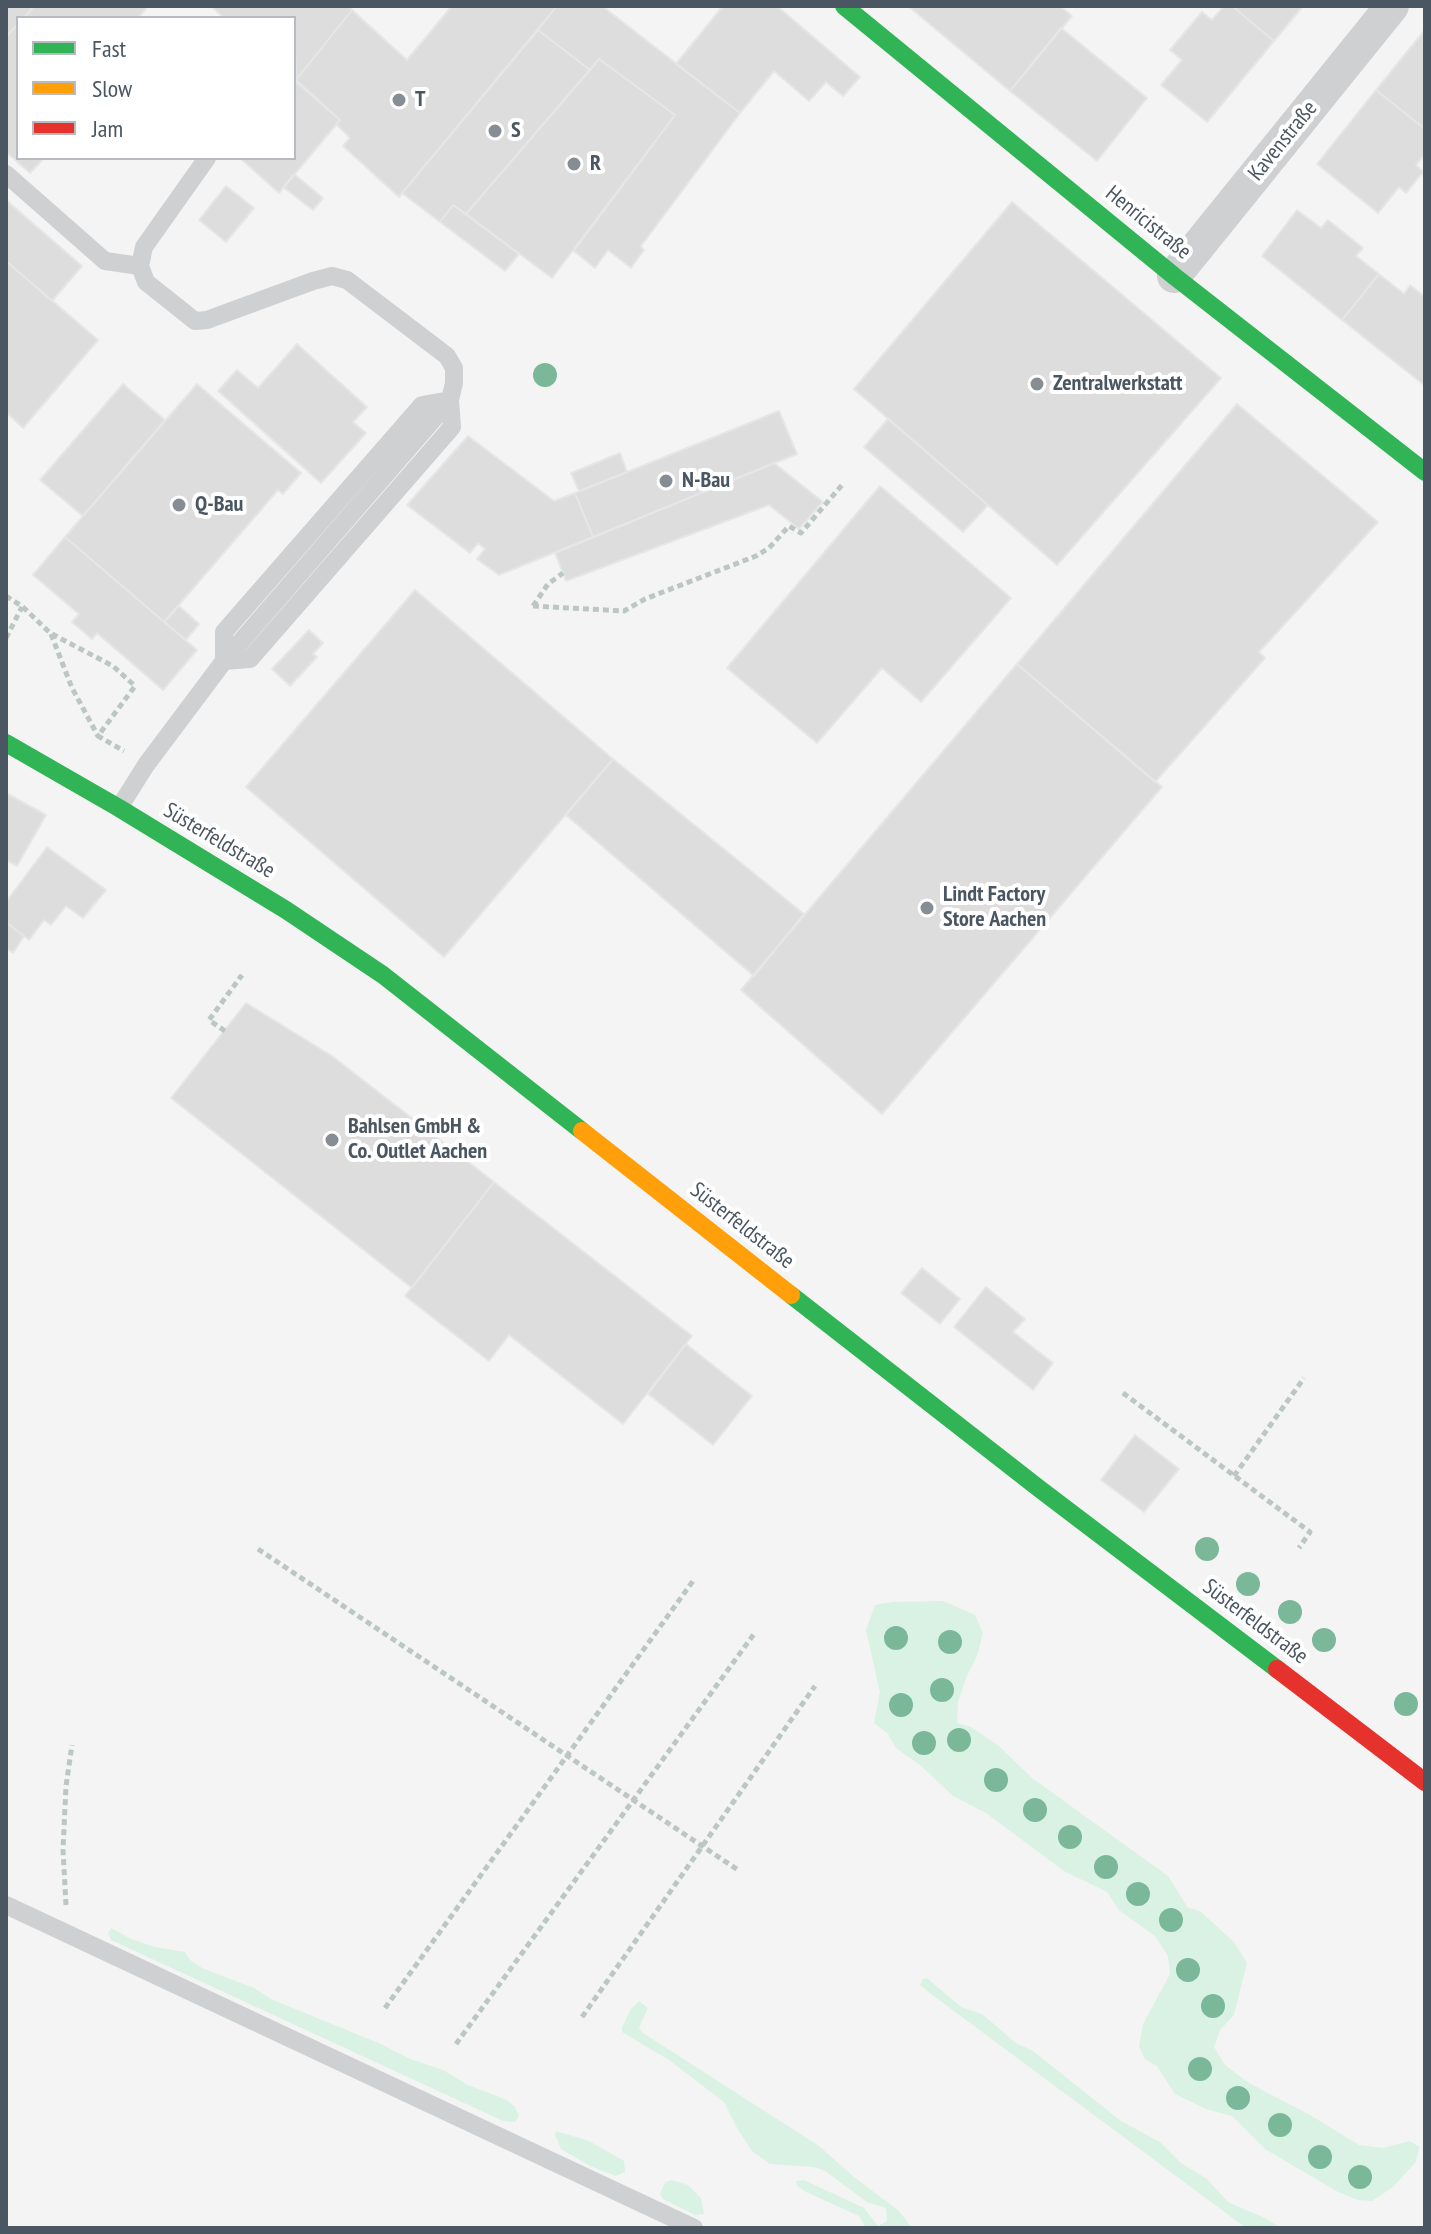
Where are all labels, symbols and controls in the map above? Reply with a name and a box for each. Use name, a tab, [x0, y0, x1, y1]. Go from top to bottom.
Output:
legend	[16, 16, 296, 160]
text: Fast	[92, 33, 126, 64]
text: Slow	[92, 73, 132, 104]
place label: T	[415, 87, 425, 113]
marker: T	[390, 91, 408, 109]
street label: Kavenstraße	[1243, 96, 1323, 186]
text: Jam	[92, 113, 123, 144]
place label: S	[511, 118, 521, 144]
marker: S	[486, 122, 504, 140]
place label: R	[590, 151, 601, 177]
marker: R	[565, 155, 583, 173]
street label: Henricistraße	[1100, 181, 1196, 265]
place label: Zentralwerkstatt	[1053, 371, 1183, 397]
marker: Zentralwerkstatt	[1028, 375, 1046, 393]
place label: N-Bau	[682, 468, 730, 494]
marker: N-Bau	[657, 472, 675, 490]
place label: Q-Bau	[195, 492, 243, 518]
marker: Q-Bau	[170, 496, 188, 514]
street label: Süsterfeldstraße	[159, 798, 279, 884]
place label: Lindt Factory Store Aachen	[943, 882, 1046, 934]
marker: Lindt Factory Store Aachen	[918, 899, 936, 917]
place label: Bahlsen GmbH & Co. Outlet Aachen	[348, 1114, 487, 1166]
marker: Bahlsen GmbH & Co. Outlet Aachen	[323, 1131, 341, 1149]
street label: Süsterfeldstraße	[685, 1177, 799, 1275]
street label: Süsterfeldstraße	[1197, 1574, 1313, 1670]

